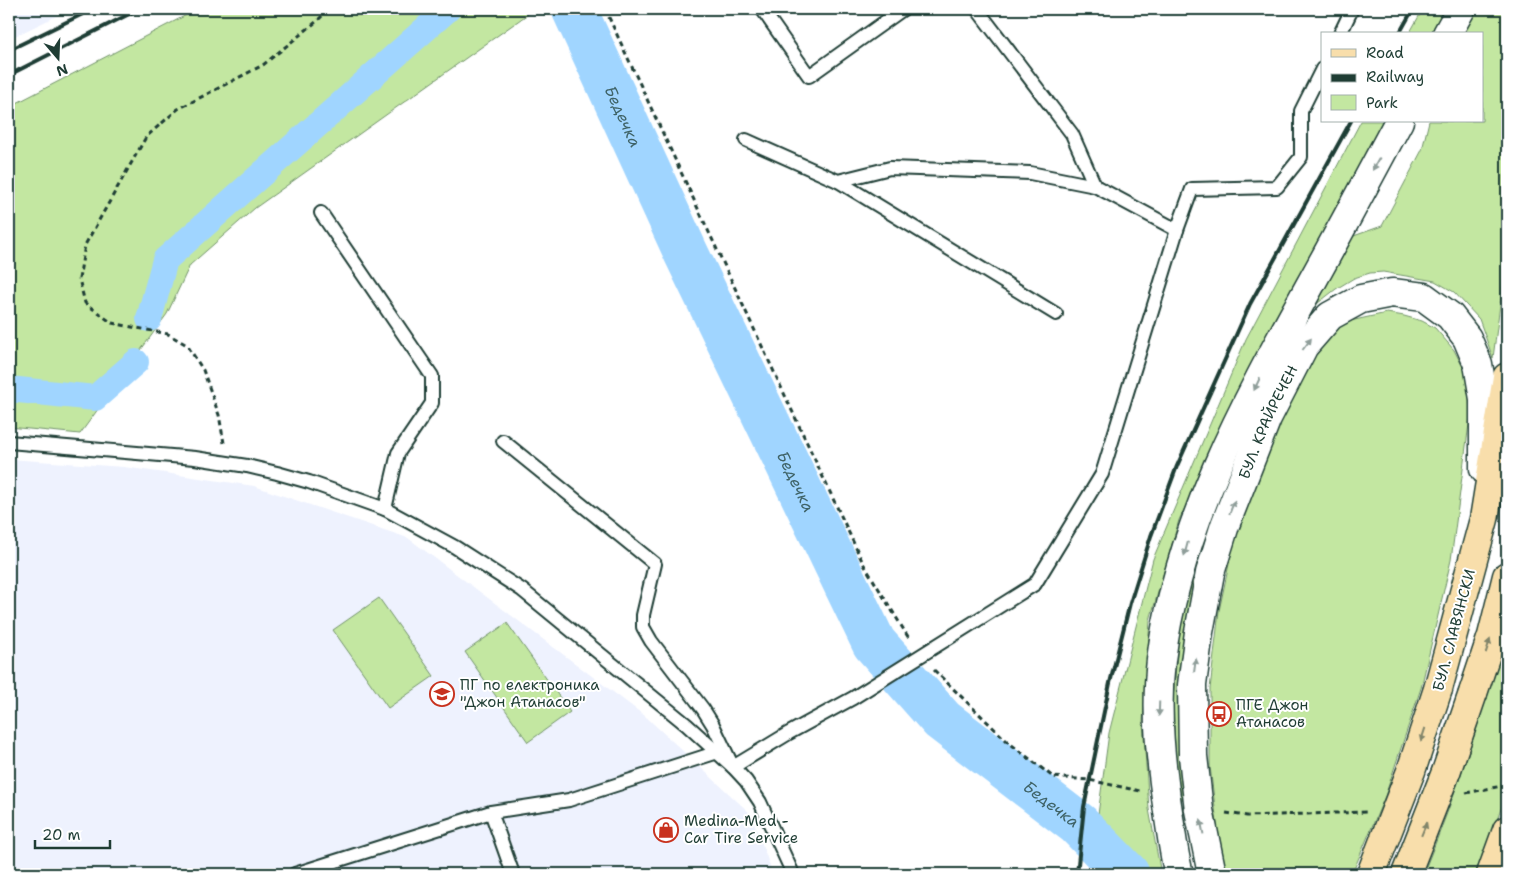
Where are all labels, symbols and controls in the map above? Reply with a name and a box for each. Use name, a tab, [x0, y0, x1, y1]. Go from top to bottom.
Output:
north arrow	[32, 32, 82, 82]
legend	[1321, 32, 1484, 122]
text: Road	[1366, 43, 1404, 63]
text: N	[54, 60, 70, 81]
text: Railway	[1366, 67, 1424, 87]
water label: Бедечка	[600, 82, 646, 151]
text: Park	[1366, 93, 1398, 113]
one-way arrow	[1372, 157, 1380, 171]
one-way arrow	[1301, 338, 1312, 351]
street label: БУЛ. КРАЙРЕЧЕН	[1234, 362, 1303, 482]
one-way arrow	[1252, 377, 1260, 391]
water label: Бедечка	[772, 448, 819, 516]
one-way arrow	[1229, 500, 1236, 515]
one-way arrow	[1181, 541, 1189, 556]
street label: БУЛ. СЛАВЯНСКИ	[1428, 567, 1480, 693]
one-way arrow	[1485, 639, 1493, 654]
one-way arrow	[1191, 657, 1199, 673]
place label: ПГ по електроника "Джон Атанасов"	[460, 675, 600, 712]
school or university icon: ПГ по електроника "Джон Атанасов"	[429, 681, 455, 707]
place label: ПГЕ Джон Атанасов	[1236, 695, 1308, 732]
one-way arrow	[1155, 701, 1163, 717]
bus stop icon: ПГЕ Джон Атанасов	[1206, 701, 1232, 727]
one-way arrow	[1419, 728, 1427, 743]
water label: Бедечка	[1019, 776, 1084, 832]
place label: Medina-Med - Car Tire Service	[684, 811, 798, 848]
shop icon: Medina-Med - Car Tire Service	[653, 817, 679, 843]
scale bar	[35, 818, 110, 850]
one-way arrow	[1198, 819, 1206, 834]
one-way arrow	[1420, 821, 1428, 836]
text: 20 m	[42, 825, 81, 845]

